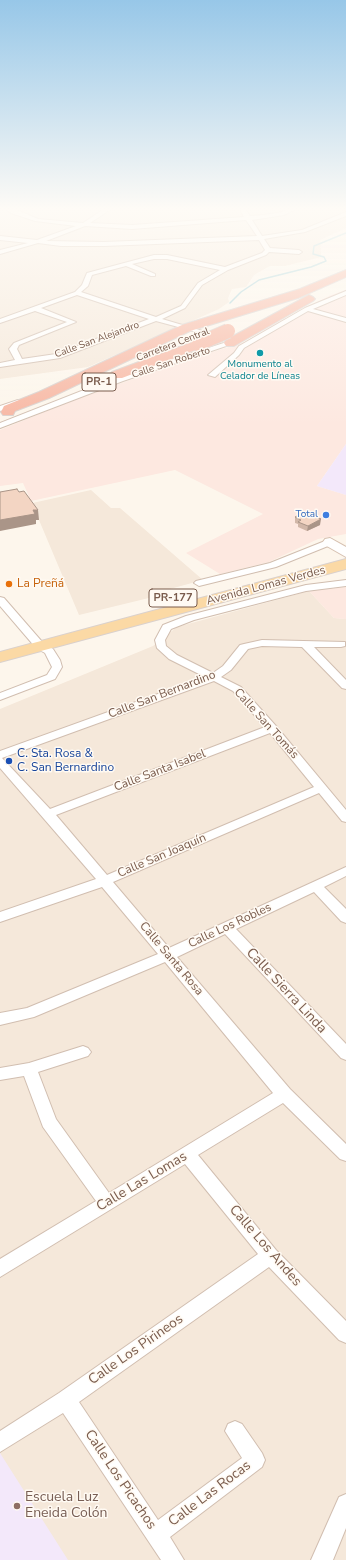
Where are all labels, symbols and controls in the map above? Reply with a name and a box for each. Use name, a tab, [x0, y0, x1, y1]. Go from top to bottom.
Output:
street label: Calle San Alejandro	[53, 319, 141, 361]
street label: Carretera Central	[135, 326, 211, 364]
street label: Calle San Roberto	[130, 345, 212, 381]
marker: Monumento al Celador de Líneas	[255, 348, 265, 358]
place label: Monumento al Celador de Líneas	[220, 359, 300, 382]
road number: PR-1	[82, 373, 116, 391]
place label: Total	[295, 509, 318, 521]
marker: Total	[321, 510, 331, 520]
street label: Avenida Lomas Verdes	[205, 563, 327, 609]
place label: La Preñá	[17, 577, 64, 591]
marker: La Preñá	[4, 579, 14, 589]
road number: PR-177	[149, 589, 197, 607]
street label: Calle San Bernardino	[106, 668, 218, 722]
street label: Calle San Tomás	[231, 686, 301, 762]
place label: C. Sta. Rosa & C. San Bernardino	[17, 747, 114, 775]
street label: Calle Santa Isabel	[112, 747, 208, 795]
marker: C. Sta. Rosa & C. San Bernardino	[4, 756, 14, 766]
street label: Calle San Joaquín	[116, 831, 208, 881]
street label: Calle Los Robles	[186, 900, 274, 952]
street label: Calle Santa Rosa	[136, 919, 206, 999]
street label: Calle Sierra Linda	[242, 945, 330, 1037]
street label: Calle Las Lomas	[94, 1148, 190, 1216]
street label: Calle Los Andes	[225, 1202, 305, 1290]
street label: Calle Los Pirineos	[85, 1311, 187, 1389]
street label: Calle Los Picachos	[80, 1427, 160, 1533]
street label: Calle Las Rocas	[165, 1458, 255, 1530]
place label: Escuela Luz Eneida Colón	[25, 1490, 108, 1522]
marker: Escuela Luz Eneida Colón	[12, 1501, 22, 1511]

